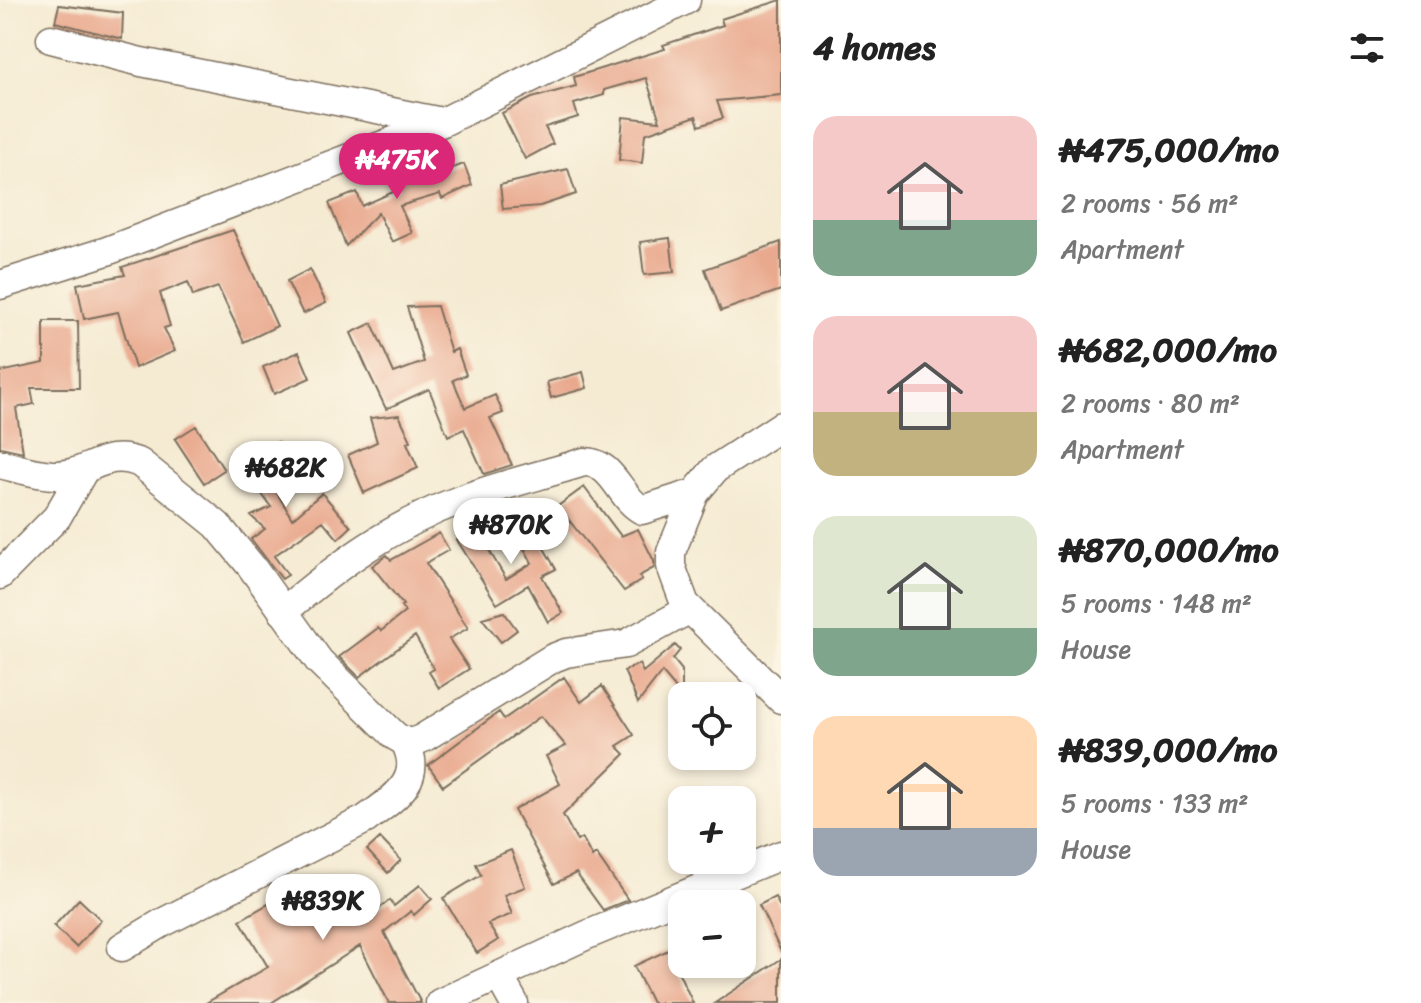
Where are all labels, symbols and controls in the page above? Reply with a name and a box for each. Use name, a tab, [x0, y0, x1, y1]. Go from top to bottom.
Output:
text: 4 homes	[813, 18, 936, 78]
icon: filters	[1345, 26, 1389, 70]
text: ₦475,000/mo	[1061, 120, 1279, 180]
pin: ₦475K	[341, 133, 453, 201]
text: ₦475K	[357, 136, 437, 182]
icon: home	[877, 148, 973, 244]
text: 2 rooms · 56 m²	[1061, 180, 1239, 226]
text: Apartment	[1061, 226, 1184, 272]
text: ₦682,000/mo	[1061, 320, 1277, 380]
icon: home	[877, 348, 973, 444]
text: 2 rooms · 80 m²	[1061, 380, 1240, 426]
text: Apartment	[1061, 426, 1184, 472]
pin: ₦682K	[230, 441, 342, 509]
text: ₦682K	[247, 444, 325, 490]
pin: ₦870K	[455, 498, 567, 566]
text: ₦870K	[471, 501, 551, 547]
text: ₦870,000/mo	[1061, 520, 1279, 580]
icon: home	[877, 548, 973, 644]
text: 5 rooms · 148 m²	[1061, 580, 1252, 626]
text: House	[1061, 626, 1131, 672]
map controls	[668, 682, 756, 978]
button: locate	[668, 682, 756, 770]
text: ₦839,000/mo	[1061, 720, 1278, 780]
icon: home	[877, 748, 973, 844]
text: 5 rooms · 133 m²	[1061, 780, 1249, 826]
button: +	[668, 786, 756, 874]
text: House	[1061, 826, 1131, 872]
pin: ₦839K	[267, 874, 379, 942]
text: ₦839K	[283, 877, 363, 923]
button: −	[668, 890, 756, 978]

